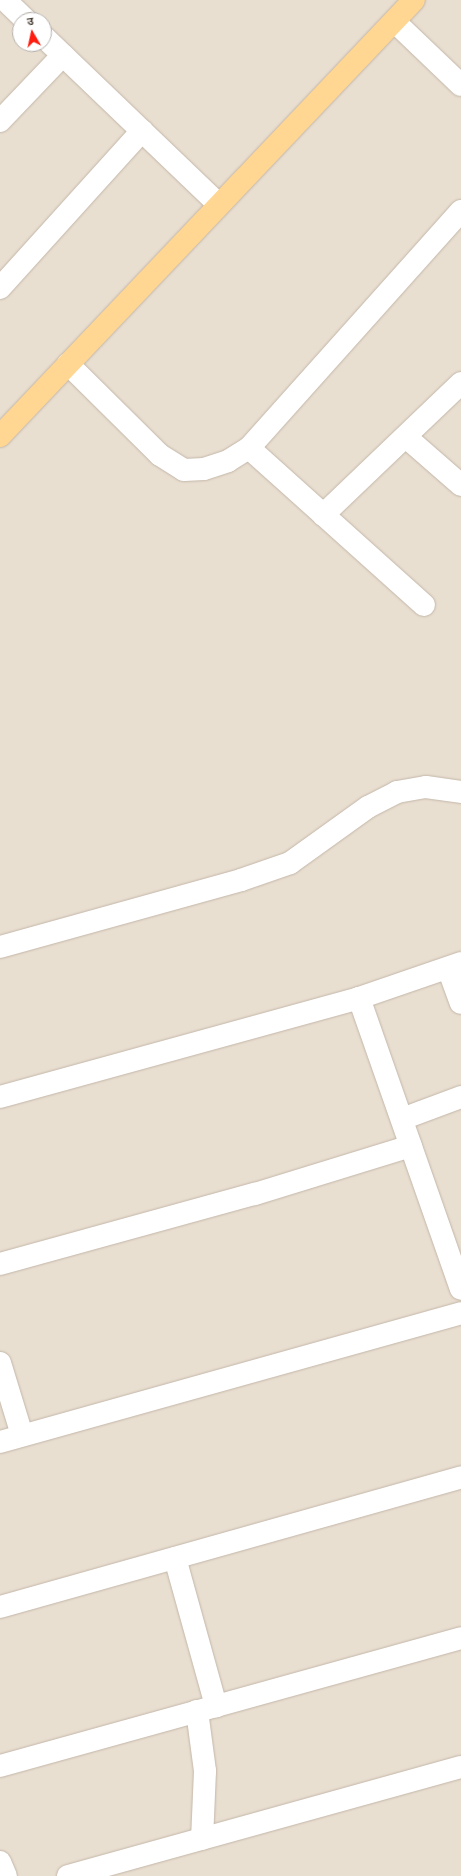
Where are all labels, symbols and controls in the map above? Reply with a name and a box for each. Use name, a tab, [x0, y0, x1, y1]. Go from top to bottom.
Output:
north arrow	[12, 12, 52, 52]
text: उ	[26, 14, 35, 29]

